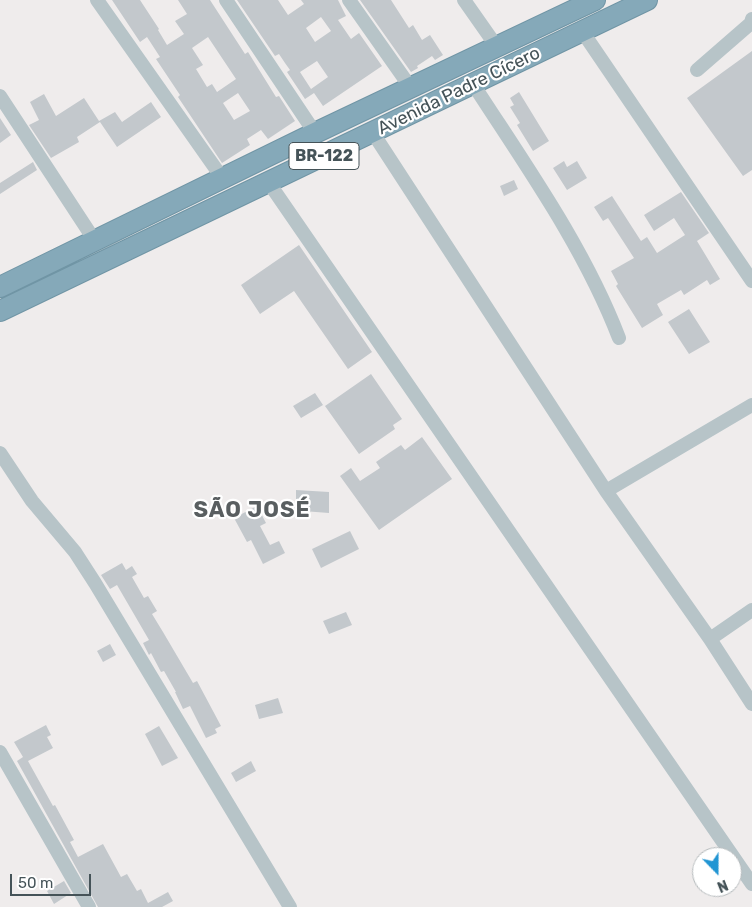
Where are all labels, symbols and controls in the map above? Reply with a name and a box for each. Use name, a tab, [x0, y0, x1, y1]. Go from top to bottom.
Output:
street label: Avenida Padre Cícero	[374, 42, 544, 140]
road number: BR-122	[289, 142, 359, 170]
district label: SÃO JOSÉ	[192, 498, 312, 524]
north arrow	[692, 847, 742, 897]
scale bar	[12, 864, 94, 896]
text: 50 m	[18, 874, 53, 892]
text: N	[715, 876, 730, 895]

